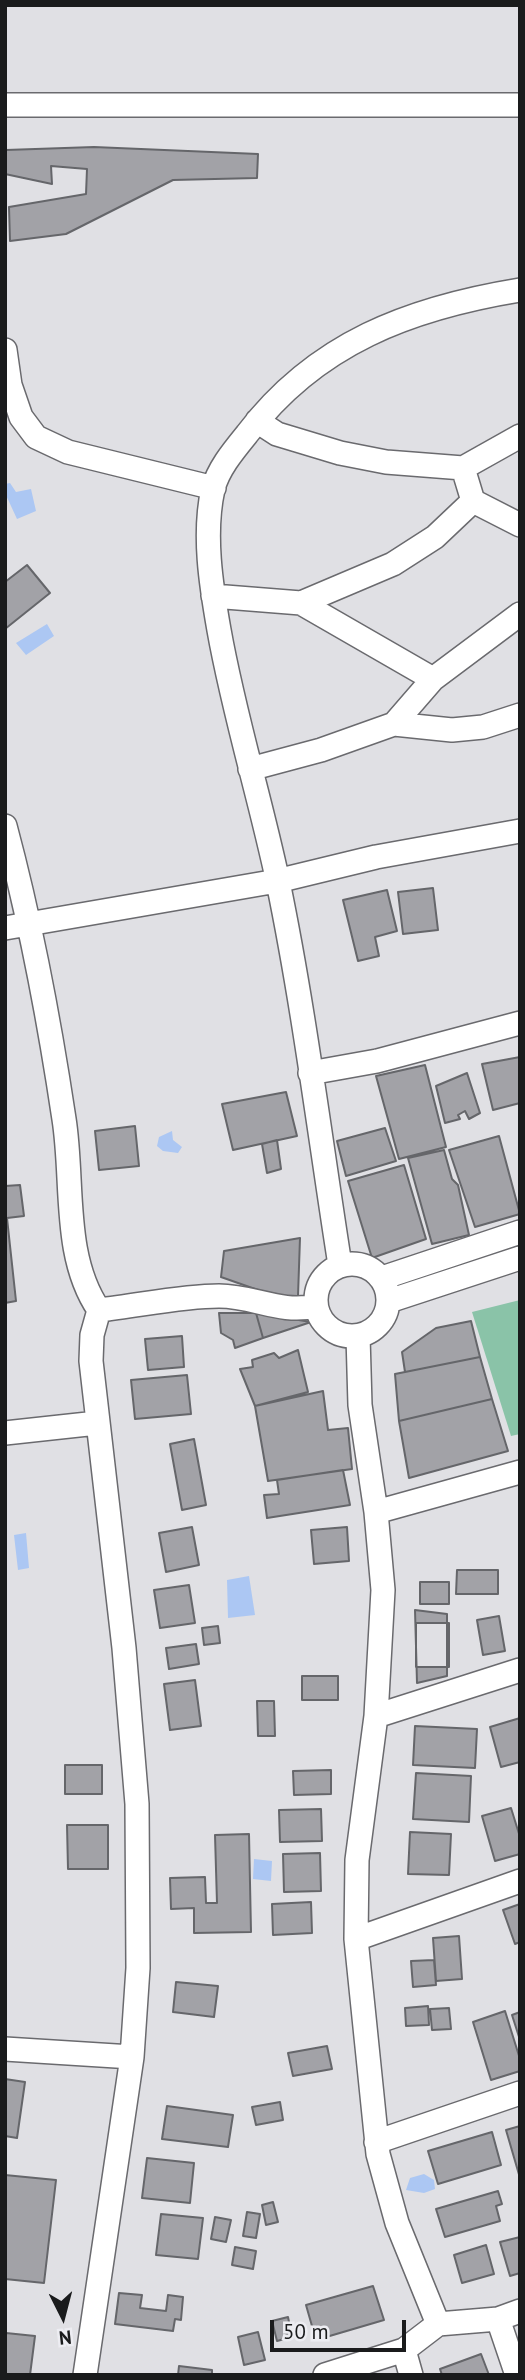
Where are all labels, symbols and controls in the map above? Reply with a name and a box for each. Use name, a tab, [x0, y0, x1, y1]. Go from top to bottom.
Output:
north arrow	[28, 2282, 98, 2352]
scale bar	[273, 2306, 410, 2350]
text: 50 m	[283, 2318, 329, 2345]
text: N	[58, 2325, 73, 2350]

